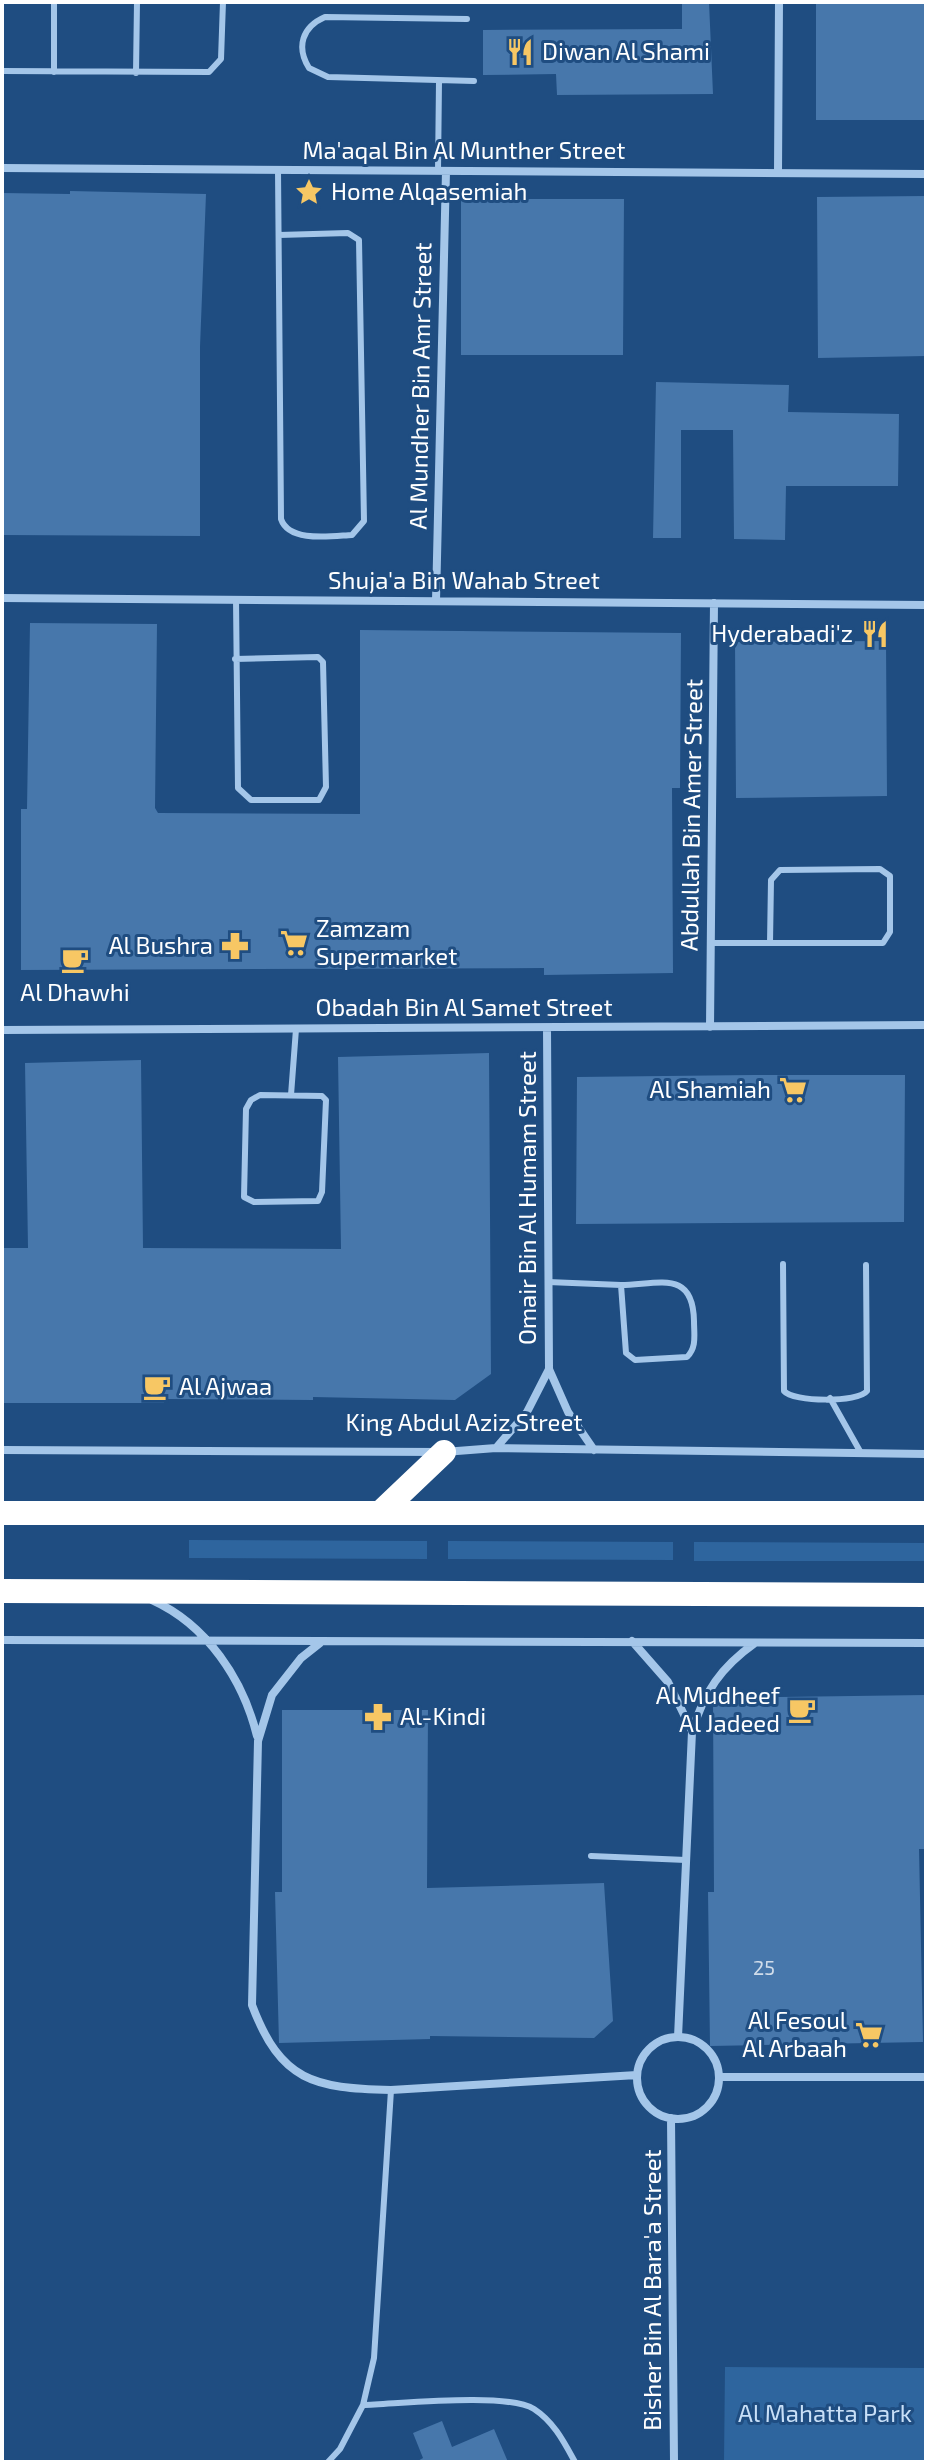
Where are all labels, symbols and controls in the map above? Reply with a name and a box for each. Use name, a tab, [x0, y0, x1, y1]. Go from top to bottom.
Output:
place label: Diwan Al Shami	[542, 36, 710, 65]
restaurant icon: Diwan Al Shami	[505, 37, 535, 67]
street label: Ma'aqal Bin Al Munther Street	[302, 135, 626, 164]
place label: Home Alqasemiah	[331, 176, 527, 205]
place icon: Home Alqasemiah	[294, 177, 324, 207]
street label: Al Mundher Bin Amr Street	[402, 242, 437, 530]
street label: Shuja'a Bin Wahab Street	[328, 565, 600, 594]
place label: Hyderabadi'z	[711, 618, 853, 647]
restaurant icon: Hyderabadi'z	[860, 619, 890, 649]
street label: Abdullah Bin Amer Street	[674, 679, 707, 951]
place label: Zamzam Supermarket	[316, 913, 457, 970]
supermarket icon: Zamzam Supermarket	[279, 928, 309, 958]
place label: Al Bushra	[109, 930, 213, 959]
pharmacy icon: Al Bushra	[220, 931, 250, 961]
cafe icon: Al Dhawhi	[60, 945, 90, 975]
place label: Al Dhawhi	[20, 977, 130, 1006]
street label: Obadah Bin Al Samet Street	[315, 992, 613, 1021]
street label: Omair Bin Al Humam Street	[512, 1051, 541, 1345]
place label: Al Shamiah	[650, 1074, 771, 1103]
supermarket icon: Al Shamiah	[778, 1075, 808, 1105]
place label: Al Ajwaa	[179, 1371, 272, 1400]
cafe icon: Al Ajwaa	[142, 1372, 172, 1402]
street label: King Abdul Aziz Street	[346, 1407, 583, 1436]
place label: Al Mudheef Al Jadeed	[656, 1680, 781, 1737]
cafe icon: Al Mudheef Al Jadeed	[787, 1695, 817, 1725]
place label: Al-Kindi	[400, 1701, 486, 1730]
pharmacy icon: Al-Kindi	[363, 1702, 393, 1732]
house number: 25	[753, 1955, 775, 1979]
place label: Al Fesoul Al Arbaah	[742, 2005, 847, 2062]
supermarket icon: Al Fesoul Al Arbaah	[854, 2020, 884, 2050]
street label: Bisher Bin Al Bara'a Street	[637, 2149, 666, 2431]
park label: Al Mahatta Park	[738, 2398, 912, 2427]

